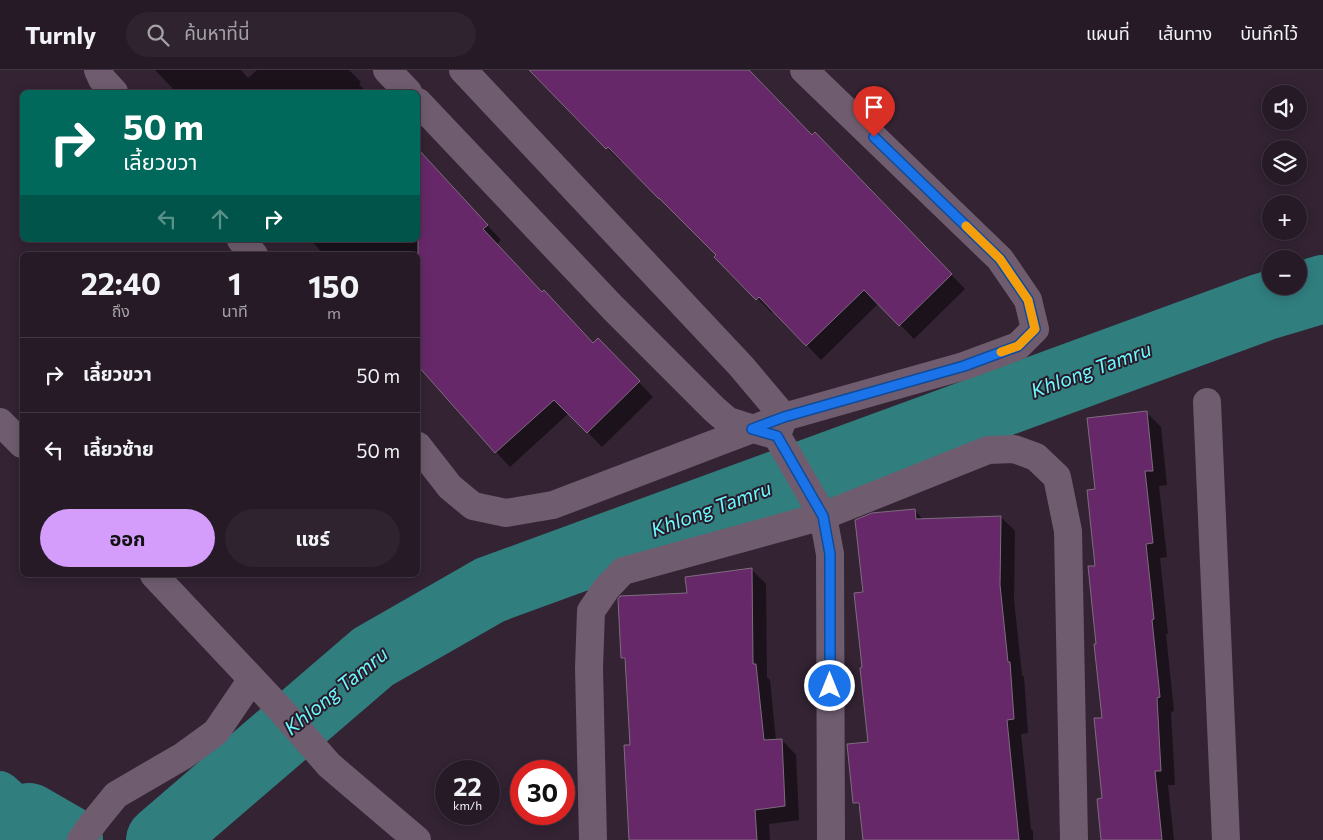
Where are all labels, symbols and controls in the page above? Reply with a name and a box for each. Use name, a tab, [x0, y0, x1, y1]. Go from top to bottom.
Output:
search box	[126, 12, 476, 57]
text: Turnly	[25, 20, 96, 49]
icon: search	[144, 21, 172, 49]
text: ค้นหาที่นี่	[184, 21, 250, 44]
text: แผนที่	[1086, 22, 1130, 44]
text: เส้นทาง	[1158, 22, 1212, 44]
text: บันทึกไว้	[1240, 22, 1298, 44]
map controls	[1262, 85, 1307, 295]
button: sound	[1262, 85, 1307, 130]
pin	[853, 86, 895, 137]
icon: arrive	[860, 93, 888, 121]
text: 50 m	[123, 104, 204, 147]
icon: right	[40, 110, 105, 175]
button: layers	[1262, 140, 1307, 185]
text: เลี้ยวขวา	[123, 148, 198, 175]
button: +	[1262, 195, 1307, 240]
icon: left	[153, 205, 181, 233]
icon: ahead	[206, 205, 234, 233]
icon: right	[259, 205, 287, 233]
button: −	[1262, 250, 1307, 295]
text: 22:40	[81, 264, 161, 301]
text: 1	[228, 264, 241, 301]
text: 150	[308, 267, 359, 304]
text: ถึง	[112, 301, 130, 320]
text: นาที	[222, 301, 248, 320]
text: m	[327, 303, 341, 322]
water label: Khlong Tamru	[1027, 336, 1154, 402]
icon: right	[40, 361, 68, 389]
text: เลี้ยวขวา	[83, 362, 152, 385]
text: 50 m	[356, 364, 400, 387]
icon: left	[40, 436, 68, 464]
text: เลี้ยวซ้าย	[83, 437, 154, 460]
text: 50 m	[356, 439, 400, 462]
water label: Khlong Tamru	[647, 475, 774, 541]
button: ออก	[40, 509, 215, 567]
button: แชร์	[225, 509, 400, 567]
water label: Khlong Tamru	[279, 641, 392, 739]
position arrow	[803, 659, 855, 711]
speed limit sign: 30	[510, 760, 575, 825]
text: 22	[453, 771, 482, 801]
text: km/h	[453, 798, 482, 812]

